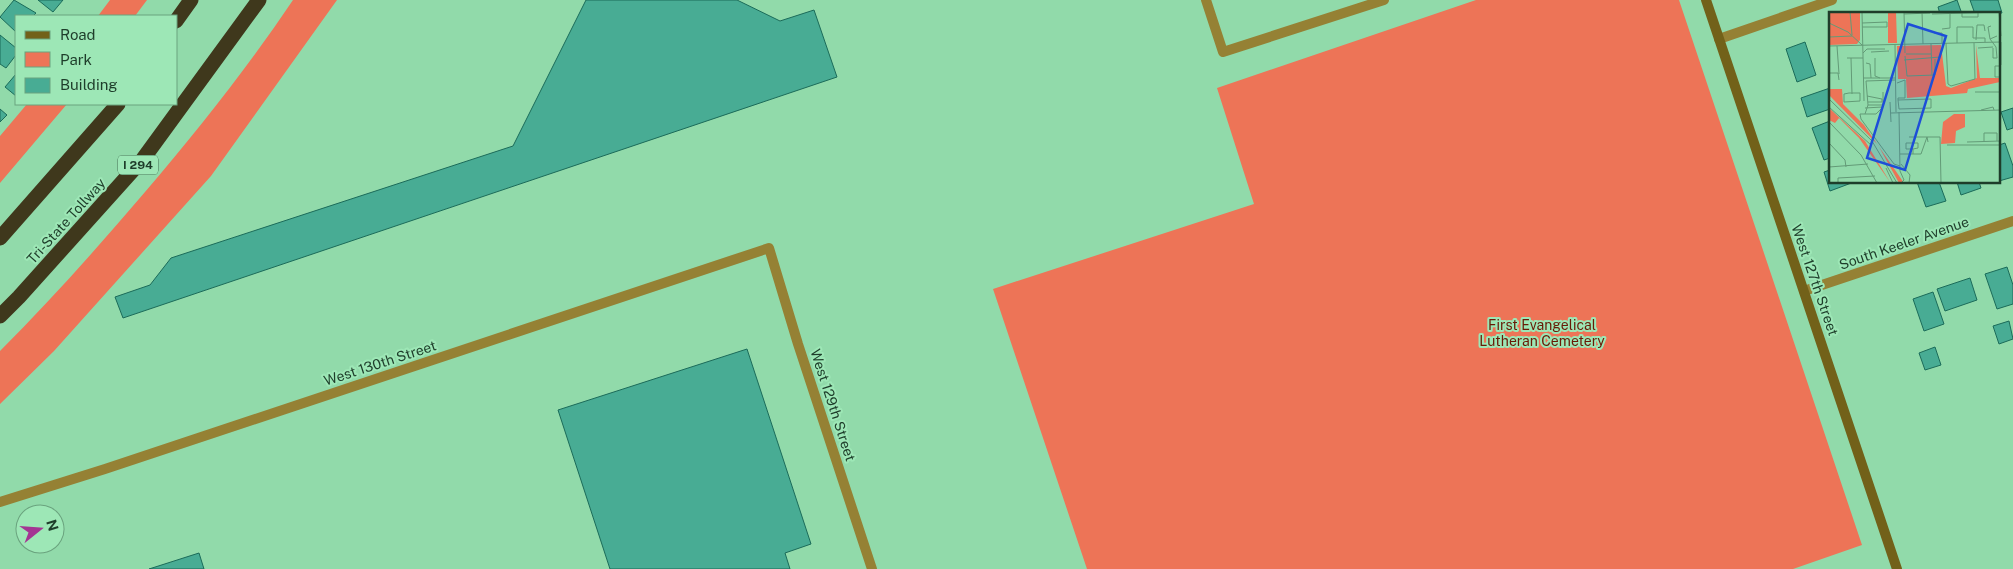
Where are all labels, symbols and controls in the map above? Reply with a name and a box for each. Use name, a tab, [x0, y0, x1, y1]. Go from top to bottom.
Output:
inset map	[1829, 12, 2000, 184]
legend	[15, 15, 178, 105]
text: Road	[60, 26, 96, 43]
text: Park	[60, 51, 92, 68]
text: Building	[60, 76, 118, 93]
road number: I 294	[118, 156, 158, 174]
street label: Tri-State Tollway	[24, 175, 109, 267]
street label: South Keeler Avenue	[1837, 213, 1971, 273]
street label: West 127th Street	[1788, 222, 1842, 338]
park label: First Evangelical Lutheran Cemetery	[1479, 317, 1605, 349]
street label: West 130th Street	[322, 337, 438, 389]
street label: West 129th Street	[807, 347, 859, 463]
north arrow	[15, 504, 65, 554]
text: N	[43, 518, 62, 533]

